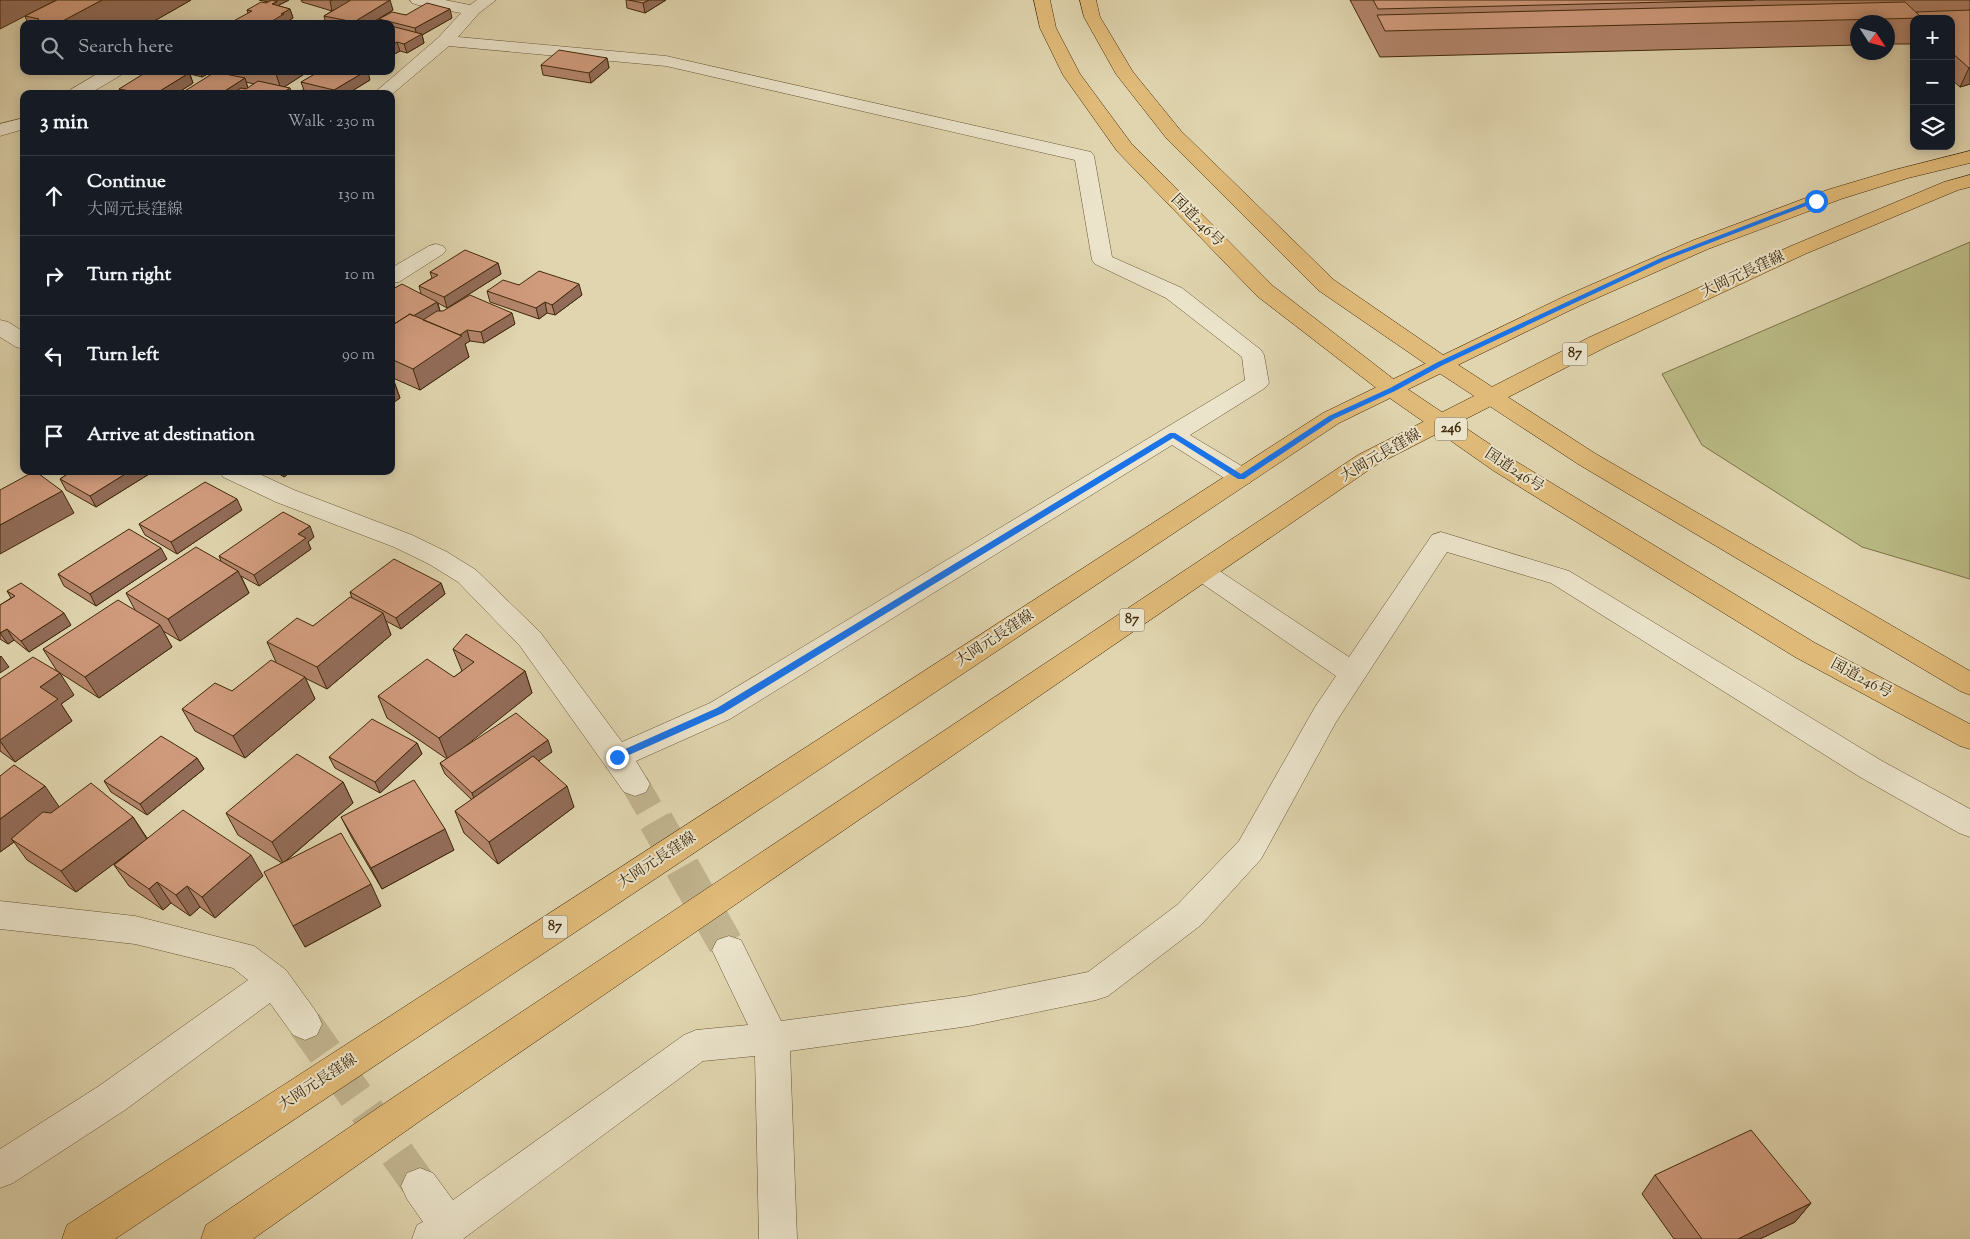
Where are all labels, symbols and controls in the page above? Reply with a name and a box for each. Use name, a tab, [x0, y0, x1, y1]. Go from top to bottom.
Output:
north arrow	[1850, 15, 1895, 60]
map controls	[1910, 15, 1955, 150]
button: +	[1910, 15, 1955, 60]
search box	[20, 20, 395, 75]
icon: search	[38, 34, 66, 62]
text: Search here	[78, 34, 173, 61]
button: −	[1910, 60, 1955, 105]
button: layers	[1910, 105, 1955, 150]
text: 3 min	[40, 108, 89, 138]
text: Walk · 230 m	[288, 111, 375, 134]
text: Continue	[87, 169, 166, 196]
icon: ahead	[40, 182, 68, 210]
text: 130 m	[338, 184, 375, 207]
street label: 国道246号	[1166, 190, 1228, 252]
route start	[1805, 190, 1828, 213]
text: 大岡元長窪線	[87, 199, 183, 222]
street label: 大岡元長窪線	[1698, 246, 1788, 304]
icon: right	[40, 262, 68, 290]
text: Turn right	[87, 262, 171, 289]
text: 10 m	[345, 264, 375, 287]
icon: left	[40, 342, 68, 370]
text: Turn left	[87, 342, 159, 369]
road number: 87	[1562, 342, 1588, 366]
text: 90 m	[342, 344, 375, 367]
road number: 246	[1435, 418, 1467, 440]
icon: arrive	[40, 422, 68, 450]
text: Arrive at destination	[87, 422, 255, 449]
street label: 大岡元長窪線	[1337, 424, 1425, 488]
street label: 国道246号	[1480, 444, 1548, 498]
street label: 大岡元長窪線	[952, 606, 1038, 672]
road number: 87	[1120, 608, 1144, 632]
street label: 国道246号	[1827, 654, 1895, 704]
route end	[606, 746, 629, 769]
street label: 大岡元長窪線	[614, 828, 700, 894]
road number: 87	[542, 916, 568, 939]
street label: 大岡元長窪線	[275, 1050, 361, 1116]

